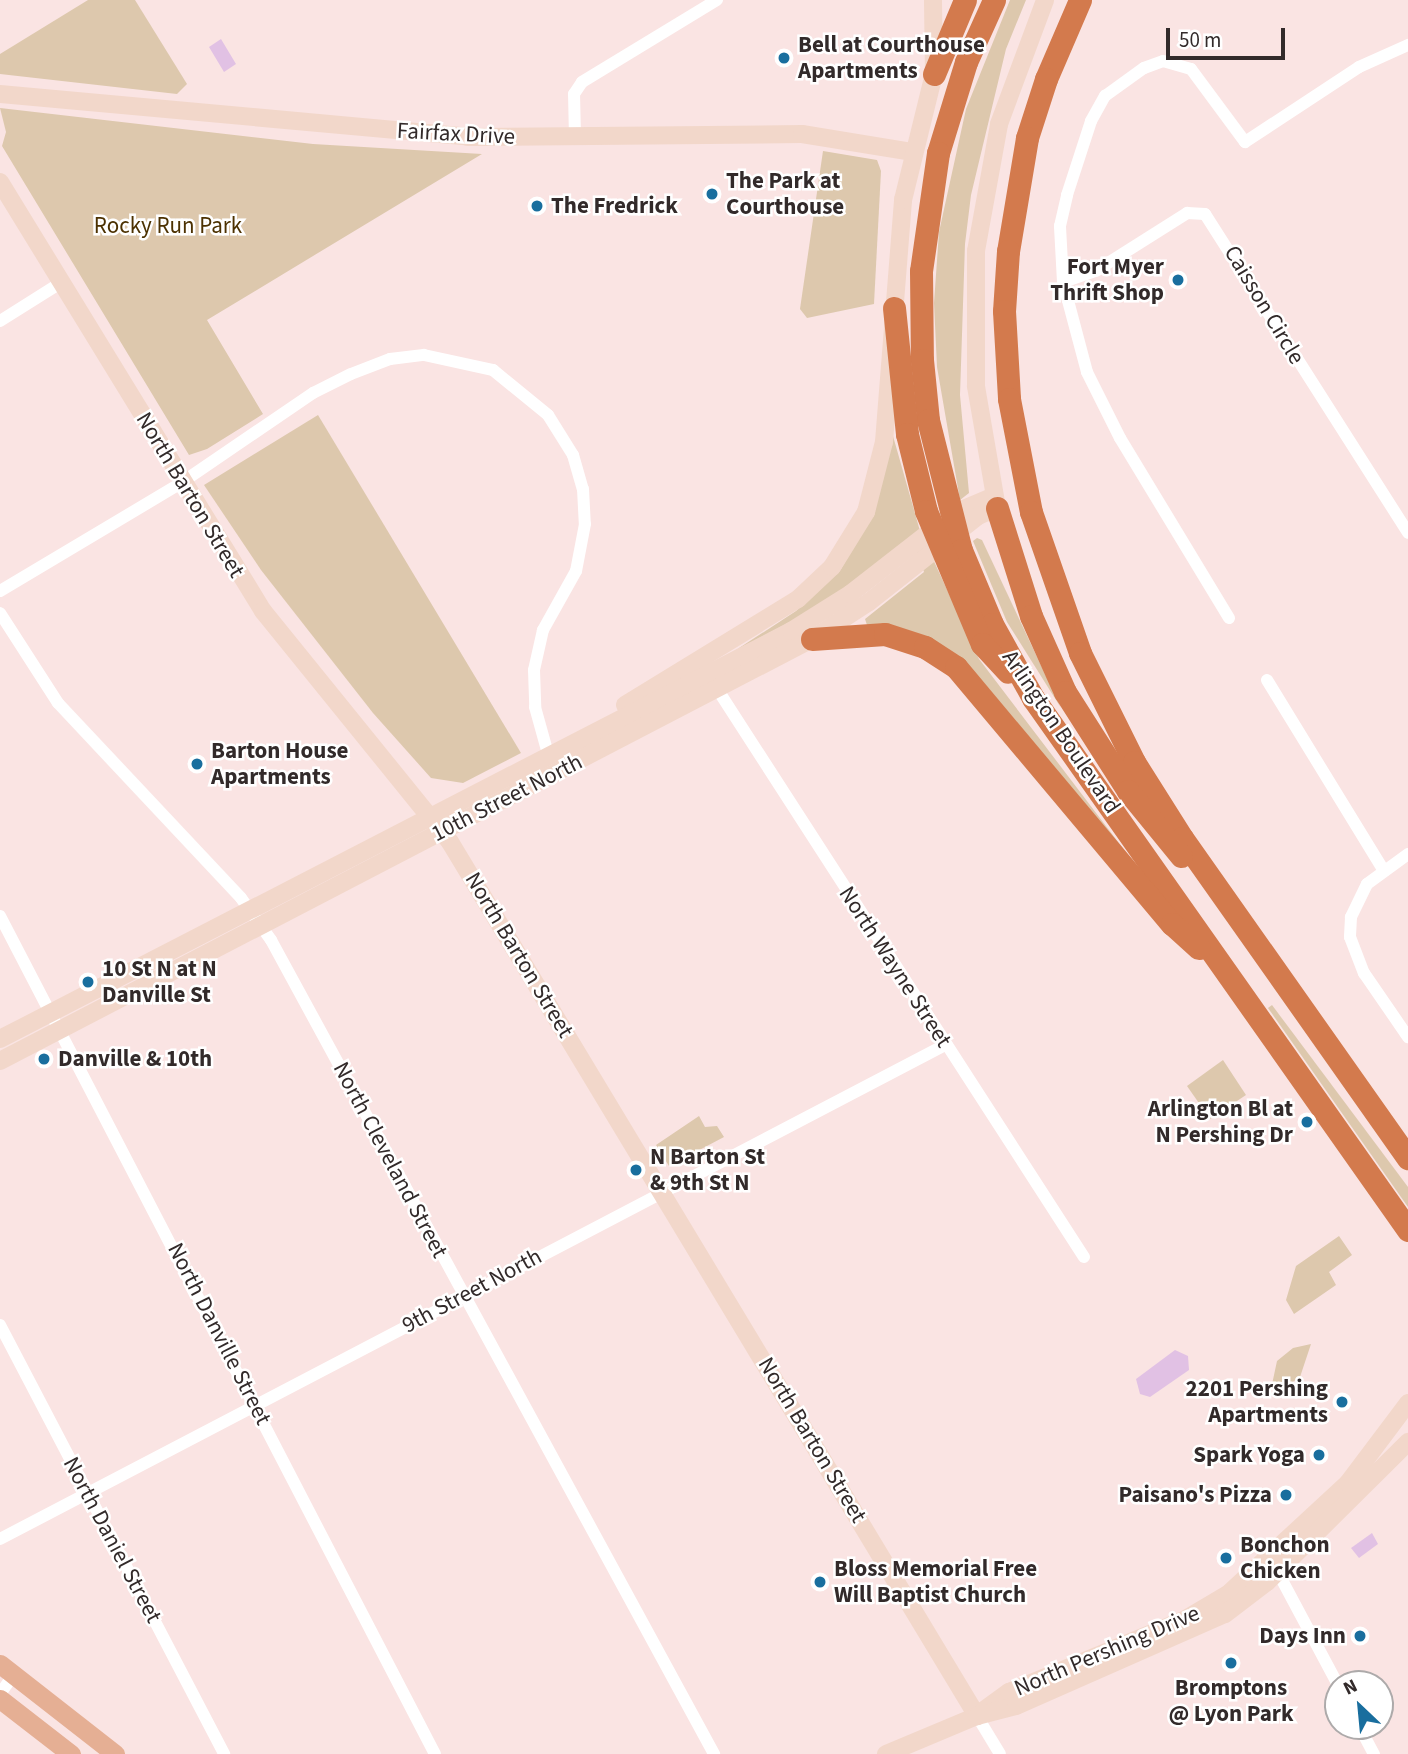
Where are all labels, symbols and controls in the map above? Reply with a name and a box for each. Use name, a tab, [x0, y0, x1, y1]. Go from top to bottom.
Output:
scale bar	[1170, 14, 1289, 58]
text: 50 m	[1179, 25, 1221, 55]
place label: Bell at Courthouse Apartments	[798, 31, 985, 85]
marker: Bell at Courthouse Apartments	[776, 50, 792, 66]
street label: Fairfax Drive	[396, 117, 516, 151]
place label: The Park at Courthouse	[726, 167, 844, 221]
marker: The Park at Courthouse	[704, 186, 720, 202]
place label: The Fredrick	[551, 192, 678, 220]
marker: The Fredrick	[529, 198, 545, 214]
park label: Rocky Run Park	[94, 212, 242, 240]
street label: Caisson Circle	[1218, 241, 1310, 369]
place label: Fort Myer Thrift Shop	[1050, 253, 1164, 307]
marker: Fort Myer Thrift Shop	[1170, 272, 1186, 288]
street label: North Barton Street	[130, 407, 250, 583]
street label: Arlington Boulevard	[996, 645, 1126, 819]
place label: Barton House Apartments	[211, 737, 349, 791]
street label: 10th Street North	[427, 748, 587, 848]
marker: Barton House Apartments	[189, 756, 205, 772]
street label: North Barton Street	[459, 867, 579, 1043]
street label: North Wayne Street	[833, 881, 957, 1053]
place label: 10 St N at N Danville St	[102, 955, 217, 1009]
marker: 10 St N at N Danville St	[80, 974, 96, 990]
place label: Danville & 10th	[58, 1045, 212, 1073]
marker: Danville & 10th	[36, 1051, 52, 1067]
street label: North Cleveland Street	[327, 1057, 453, 1263]
place label: Arlington Bl at N Pershing Dr	[1148, 1095, 1293, 1149]
marker: Arlington Bl at N Pershing Dr	[1299, 1114, 1315, 1130]
place label: N Barton St & 9th St N	[650, 1143, 765, 1197]
marker: N Barton St & 9th St N	[628, 1162, 644, 1178]
street label: North Danville Street	[161, 1239, 277, 1429]
street label: 9th Street North	[397, 1243, 547, 1339]
street label: North Barton Street	[752, 1352, 872, 1528]
place label: 2201 Pershing Apartments	[1186, 1375, 1328, 1429]
marker: 2201 Pershing Apartments	[1334, 1394, 1350, 1410]
place label: Spark Yoga	[1193, 1441, 1305, 1469]
marker: Spark Yoga	[1311, 1447, 1327, 1463]
street label: North Daniel Street	[57, 1452, 167, 1628]
place label: Paisano's Pizza	[1118, 1481, 1272, 1509]
marker: Paisano's Pizza	[1278, 1487, 1294, 1503]
place label: Bonchon Chicken	[1240, 1531, 1330, 1585]
marker: Bonchon Chicken	[1218, 1550, 1234, 1566]
place label: Bloss Memorial Free Will Baptist Church	[834, 1555, 1037, 1609]
marker: Bloss Memorial Free Will Baptist Church	[812, 1574, 828, 1590]
street label: North Pershing Drive	[1010, 1600, 1204, 1702]
place label: Days Inn	[1259, 1622, 1346, 1650]
marker: Days Inn	[1352, 1628, 1368, 1644]
marker: Bromptons @ Lyon Park	[1223, 1655, 1239, 1671]
north arrow	[1324, 1670, 1394, 1740]
text: N	[1339, 1673, 1362, 1702]
place label: Bromptons @ Lyon Park	[1168, 1674, 1294, 1728]

